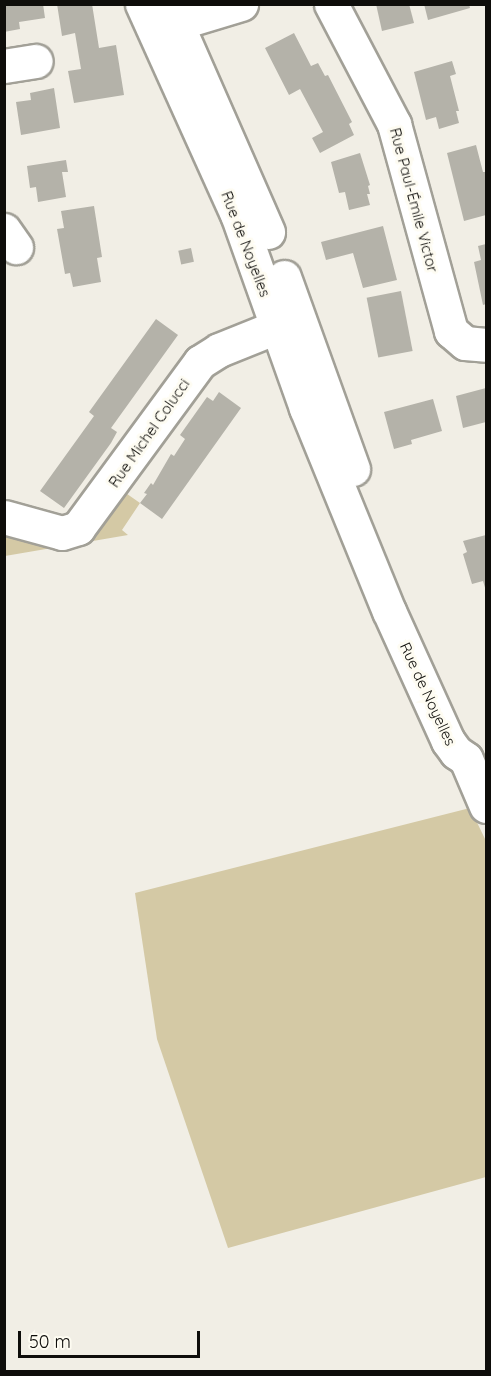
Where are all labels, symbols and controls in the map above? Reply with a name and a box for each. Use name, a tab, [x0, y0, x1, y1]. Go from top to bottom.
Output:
street label: Rue Paul-Émile Victor	[386, 126, 442, 274]
street label: Rue de Noyelles	[218, 189, 274, 299]
street label: Rue Michel Colucci	[105, 375, 193, 491]
street label: Rue de Noyelles	[396, 640, 460, 748]
scale bar	[21, 1319, 202, 1357]
text: 50 m	[29, 1330, 71, 1353]

